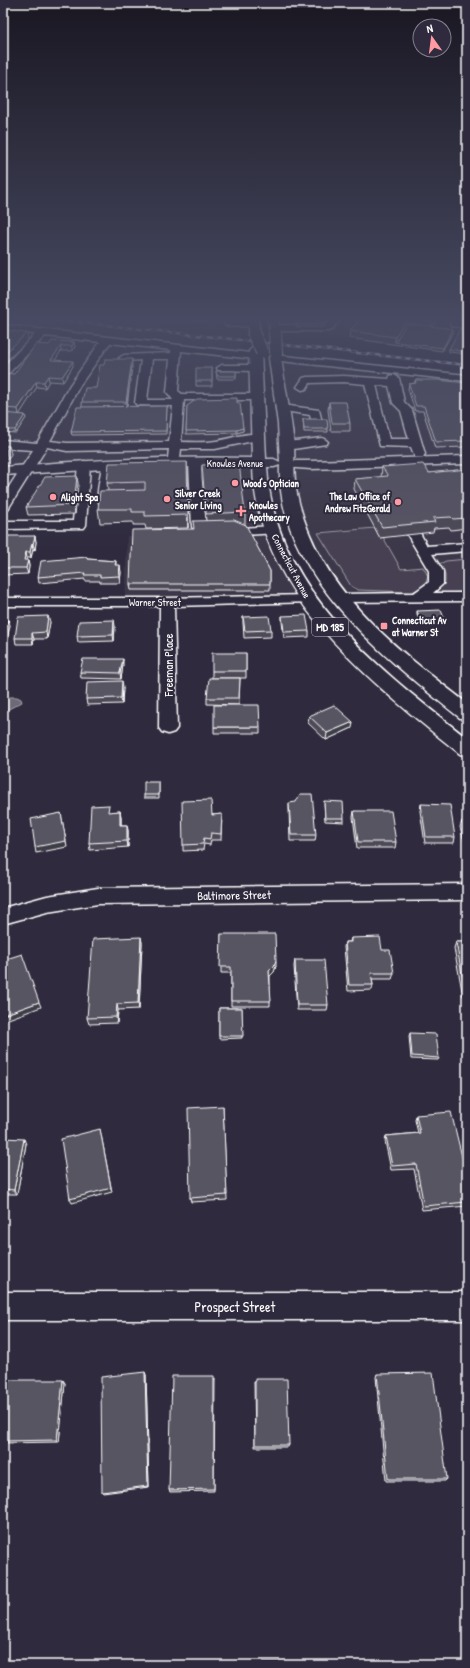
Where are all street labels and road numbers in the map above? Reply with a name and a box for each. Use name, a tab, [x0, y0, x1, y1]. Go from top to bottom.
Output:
street label: Knowles Avenue	[207, 457, 263, 470]
street label: Connecticut Avenue	[269, 532, 313, 600]
street label: Warner Street	[129, 596, 181, 609]
road number: MD 185	[312, 618, 348, 636]
street label: Freeman Place	[160, 633, 177, 697]
street label: Baltimore Street	[197, 886, 272, 904]
street label: Prospect Street	[195, 1297, 276, 1317]

